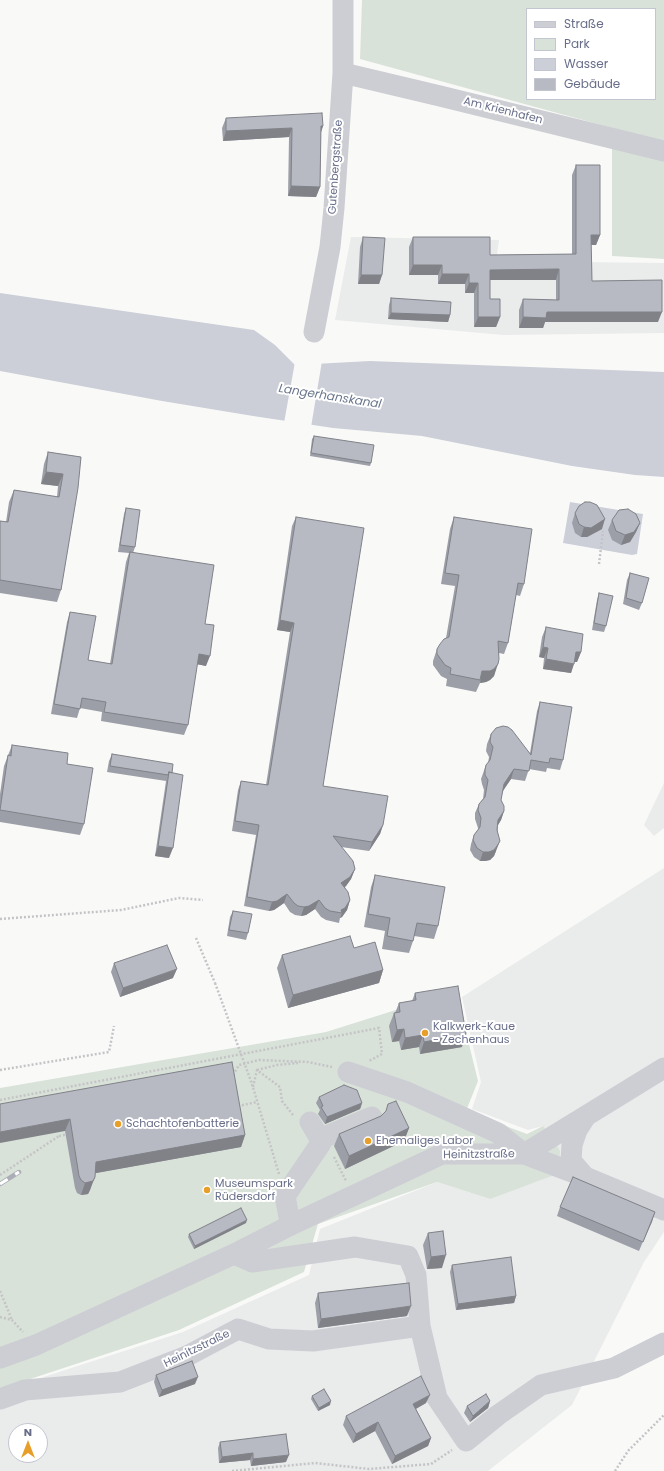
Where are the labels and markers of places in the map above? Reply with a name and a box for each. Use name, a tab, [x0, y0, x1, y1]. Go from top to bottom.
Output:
place label: Kalkwerk-Kaue - Zechenhaus	[433, 1020, 515, 1046]
marker: Kalkwerk-Kaue - Zechenhaus	[420, 1028, 430, 1038]
place label: Schachtofenbatterie	[126, 1117, 239, 1131]
marker: Schachtofenbatterie	[113, 1119, 123, 1129]
place label: Ehemaliges Labor	[376, 1134, 473, 1148]
marker: Ehemaliges Labor	[363, 1136, 373, 1146]
place label: Museumspark Rüdersdorf	[215, 1177, 293, 1203]
marker: Museumspark Rüdersdorf	[202, 1185, 212, 1195]

